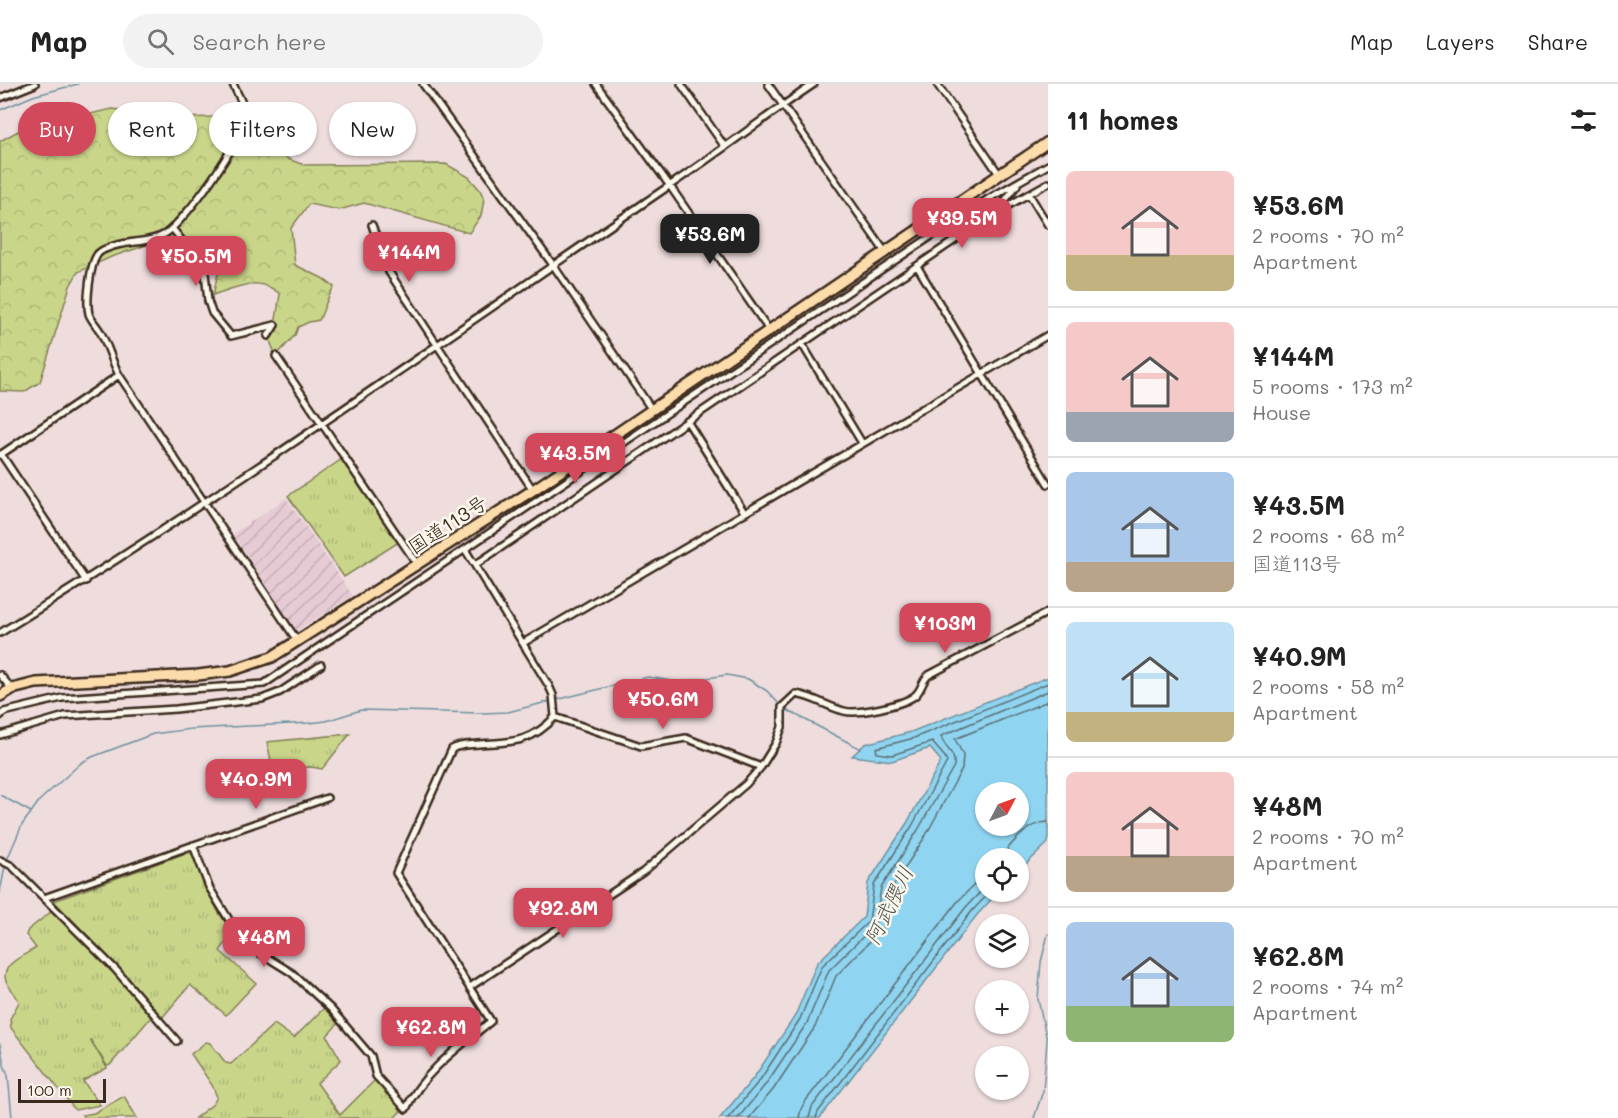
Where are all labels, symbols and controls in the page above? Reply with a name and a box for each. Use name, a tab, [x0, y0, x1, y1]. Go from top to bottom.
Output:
search box	[123, 14, 543, 68]
text: Map	[30, 23, 87, 59]
icon: search	[144, 25, 177, 58]
text: Search here	[192, 27, 326, 56]
text: Map	[1350, 28, 1393, 55]
text: Layers	[1426, 28, 1495, 55]
text: Share	[1528, 28, 1588, 55]
chip: Buy	[18, 102, 96, 156]
chip: Rent	[108, 102, 197, 156]
chip: Filters	[209, 102, 317, 156]
chip: New	[329, 102, 416, 156]
text: 11 homes	[1066, 103, 1179, 137]
icon: filters	[1567, 104, 1600, 137]
text: ¥53.6M	[1252, 188, 1345, 222]
icon: home	[1114, 195, 1186, 267]
pin: ¥39.5M	[913, 198, 1011, 249]
text: ¥39.5M	[926, 204, 998, 230]
pin: ¥53.6M	[661, 214, 759, 265]
text: ¥53.6M	[674, 220, 746, 246]
text: 2 rooms · 70 m²	[1252, 222, 1404, 248]
pin: ¥144M	[367, 232, 451, 283]
pin: ¥50.5M	[147, 236, 245, 287]
text: ¥144M	[377, 238, 441, 264]
text: ¥50.5M	[160, 242, 232, 268]
text: Apartment	[1252, 248, 1358, 274]
text: ¥144M	[1252, 339, 1335, 373]
icon: home	[1114, 346, 1186, 418]
text: 5 rooms · 173 m²	[1252, 373, 1413, 399]
text: House	[1252, 399, 1311, 425]
pin: ¥43.5M	[526, 433, 624, 484]
text: ¥43.5M	[539, 439, 611, 465]
text: ¥43.5M	[1252, 488, 1345, 522]
street label: 国道113号	[402, 489, 492, 559]
icon: home	[1114, 496, 1186, 568]
text: 2 rooms · 68 m²	[1252, 522, 1405, 548]
text: 国道113号	[1252, 550, 1342, 576]
pin: ¥103M	[903, 603, 987, 654]
text: ¥103M	[914, 609, 977, 635]
text: ¥40.9M	[1252, 639, 1347, 673]
icon: home	[1114, 646, 1186, 718]
text: 2 rooms · 58 m²	[1252, 673, 1404, 699]
pin: ¥50.6M	[614, 679, 712, 730]
text: ¥50.6M	[627, 685, 699, 711]
text: Apartment	[1252, 699, 1358, 725]
pin: ¥40.9M	[207, 759, 305, 810]
text: ¥40.9M	[220, 765, 293, 791]
north arrow	[975, 782, 1029, 836]
map controls	[975, 782, 1029, 1100]
text: ¥48M	[1252, 789, 1323, 823]
icon: home	[1114, 796, 1186, 868]
text: 2 rooms · 70 m²	[1252, 823, 1404, 849]
button: locate	[975, 848, 1029, 902]
text: Apartment	[1252, 849, 1358, 875]
water label: 阿武隈川	[857, 861, 919, 949]
pin: ¥92.8M	[514, 888, 612, 939]
text: ¥92.8M	[527, 894, 599, 920]
button: layers	[975, 914, 1029, 968]
pin: ¥48M	[228, 917, 300, 968]
text: ¥48M	[237, 923, 291, 949]
text: ¥62.8M	[1252, 939, 1344, 973]
icon: home	[1114, 946, 1186, 1018]
text: 2 rooms · 74 m²	[1252, 973, 1403, 999]
button: +	[975, 980, 1029, 1034]
text: Apartment	[1252, 999, 1358, 1025]
pin: ¥62.8M	[382, 1007, 480, 1058]
text: ¥62.8M	[395, 1013, 467, 1039]
button: −	[975, 1046, 1029, 1100]
scale bar	[18, 1076, 106, 1104]
text: 100 m	[27, 1079, 72, 1100]

